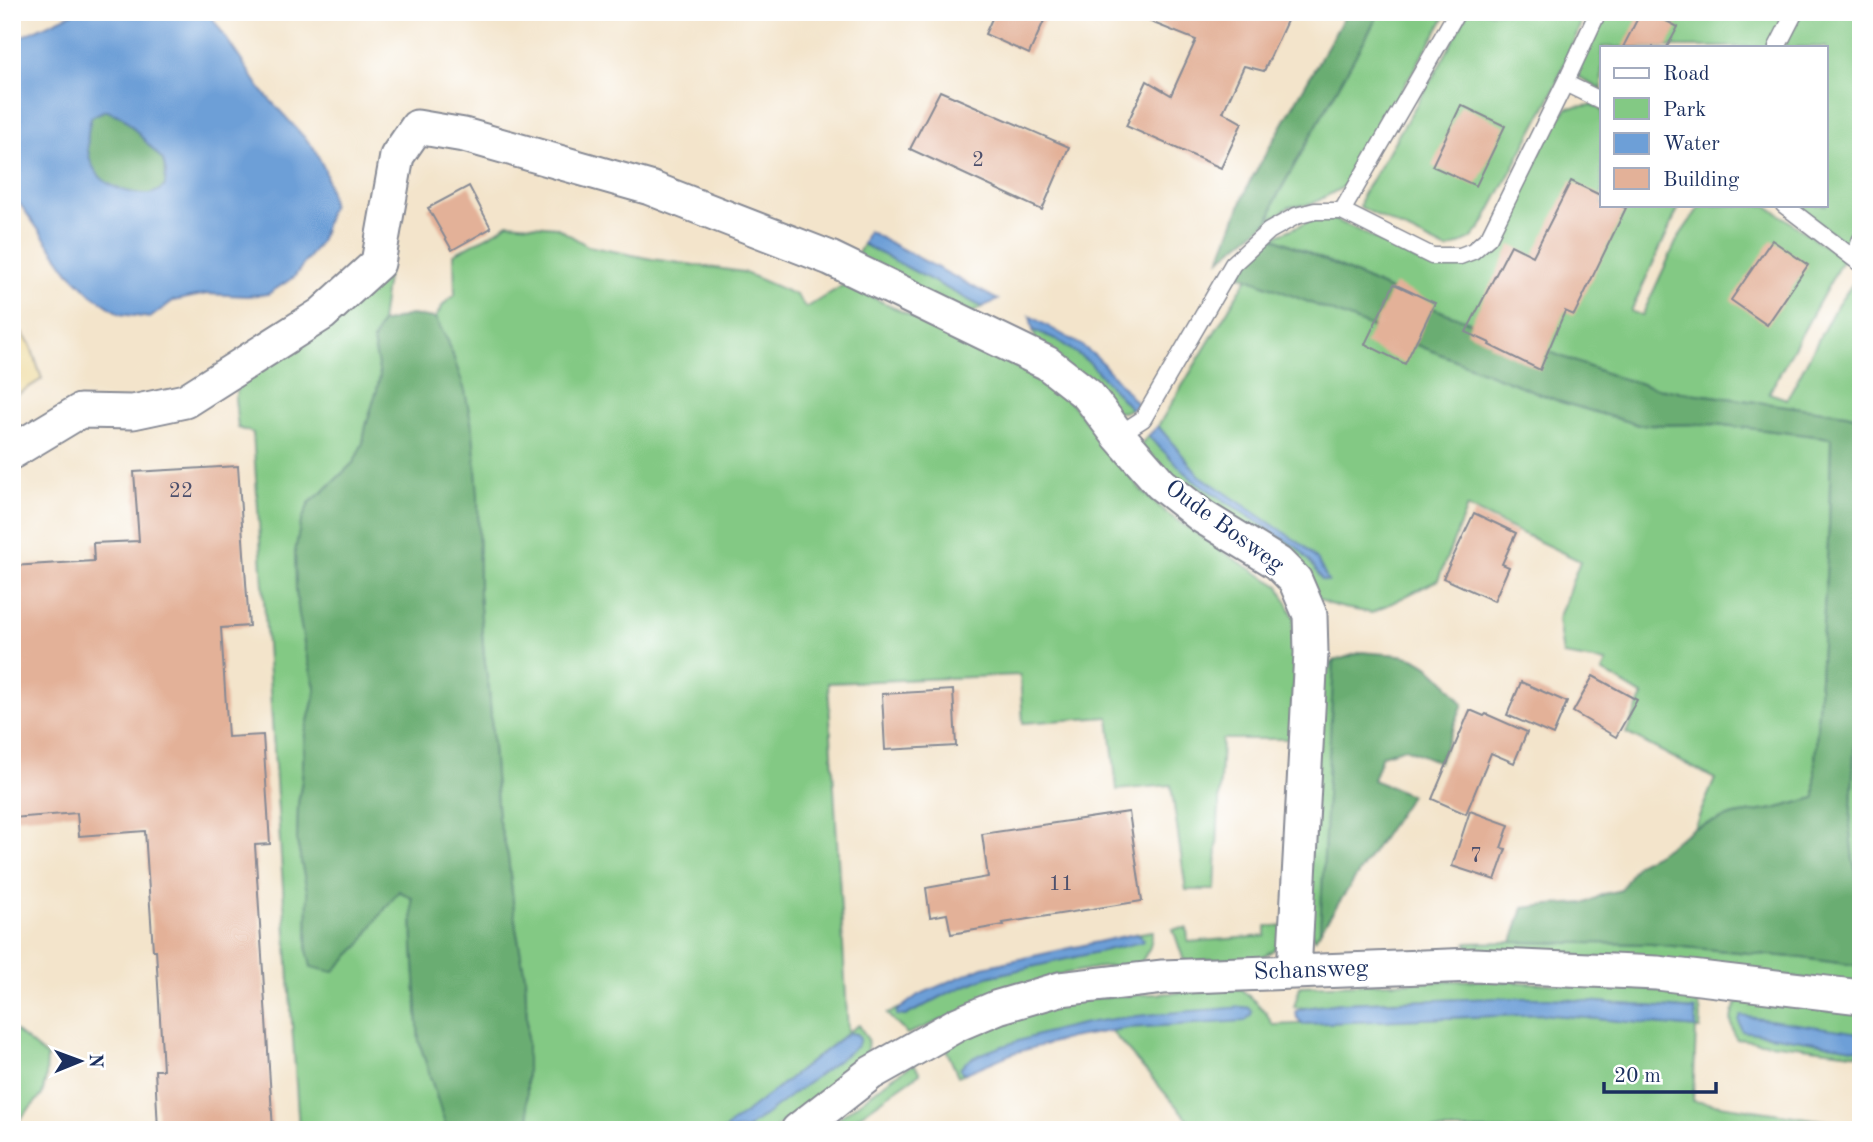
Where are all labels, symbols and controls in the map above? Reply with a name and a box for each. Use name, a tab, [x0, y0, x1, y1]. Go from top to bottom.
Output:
legend	[1600, 46, 1828, 206]
text: Road	[1663, 64, 1710, 85]
text: Park	[1663, 100, 1706, 121]
text: Water	[1663, 134, 1720, 155]
house number: 2	[972, 150, 984, 171]
text: Building	[1663, 170, 1740, 191]
street label: Oude Bosweg	[1160, 476, 1288, 578]
house number: 22	[169, 481, 193, 502]
house number: 7	[1470, 846, 1482, 867]
house number: 11	[1049, 874, 1073, 895]
street label: Schansweg	[1253, 957, 1369, 985]
north arrow	[46, 1026, 116, 1096]
scale bar	[1604, 1051, 1716, 1095]
text: N	[85, 1053, 104, 1069]
text: 20 m	[1614, 1066, 1661, 1087]

